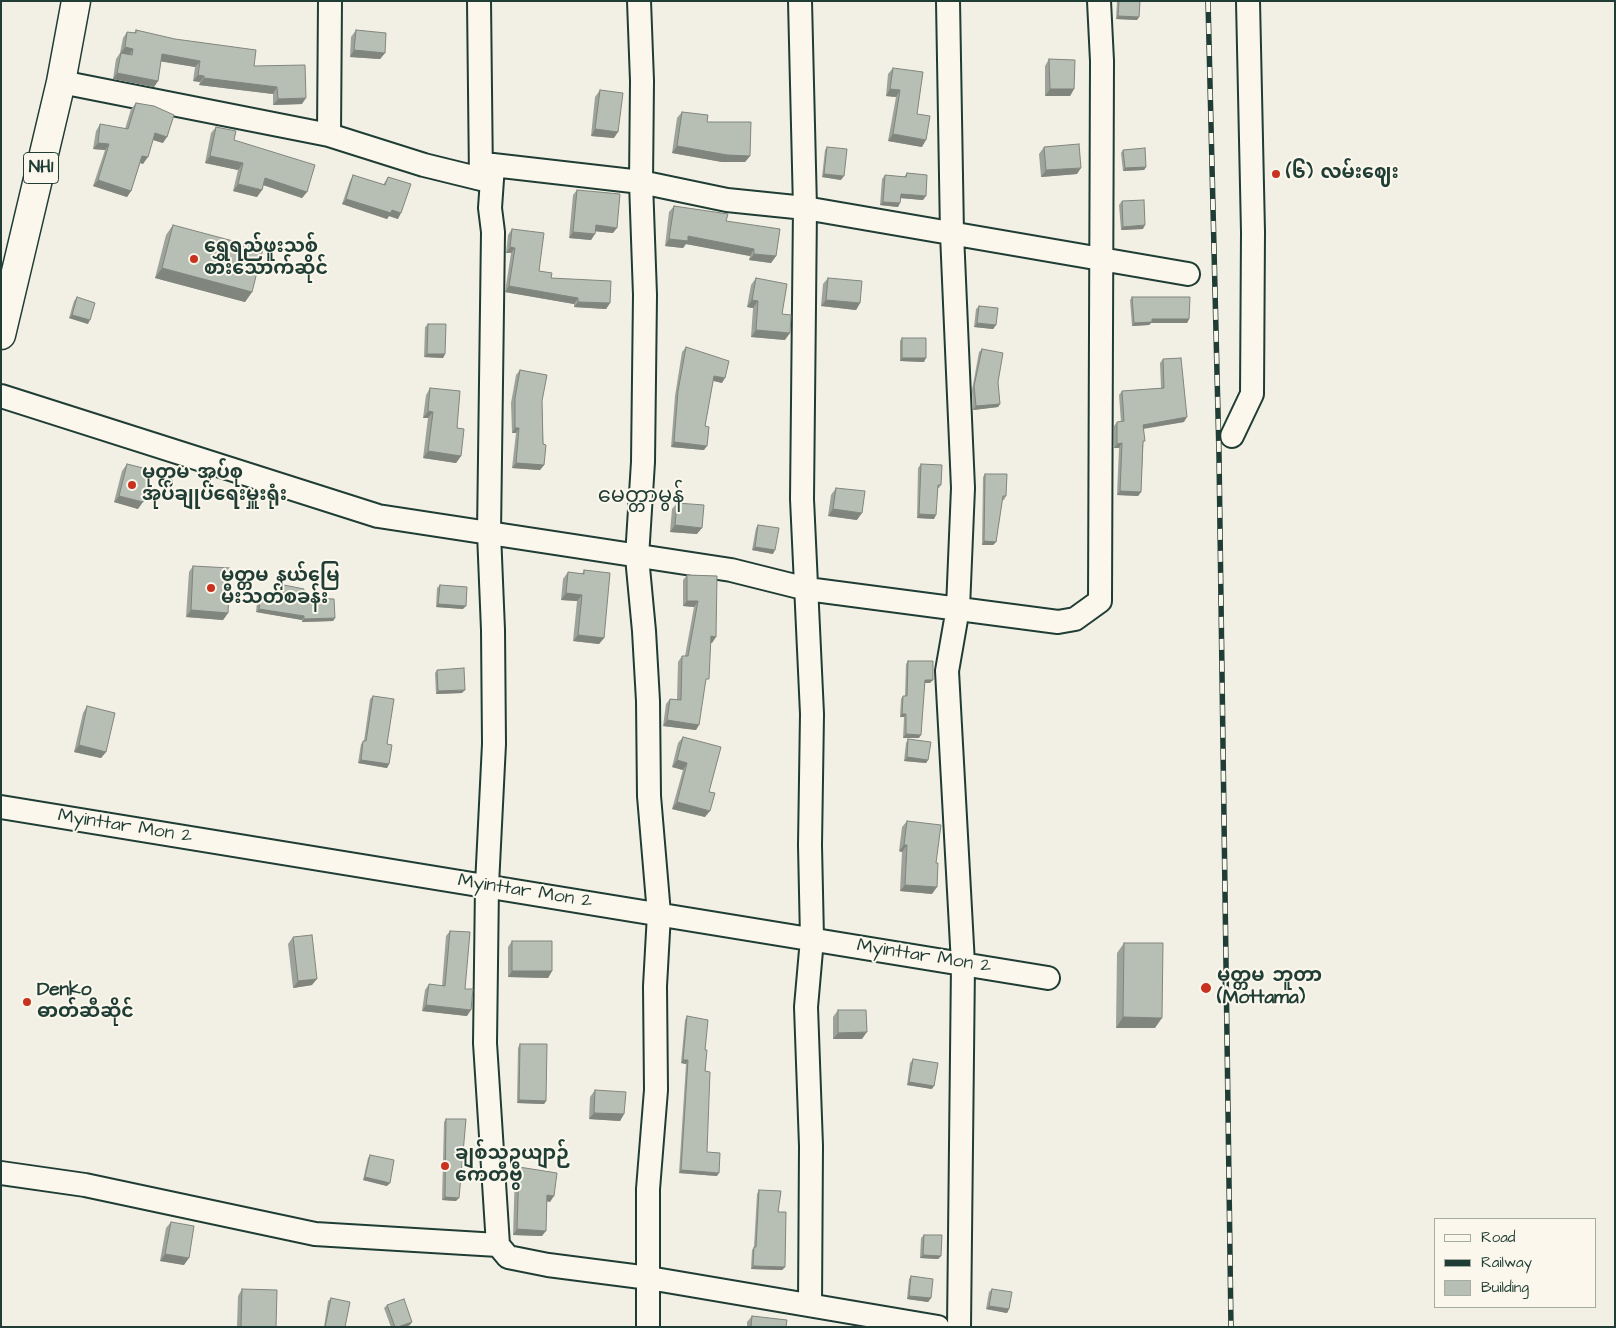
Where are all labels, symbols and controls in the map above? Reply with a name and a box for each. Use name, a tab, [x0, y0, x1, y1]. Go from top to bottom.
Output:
road number: NH1	[23, 152, 58, 184]
place label: (၆) လမ်းဈေး	[1286, 163, 1399, 185]
marker: (၆) လမ်းဈေး	[1270, 168, 1282, 180]
place label: ရွှေရည်ဖူးသစ် စားသောက်ဆိုင်	[204, 237, 328, 281]
marker: ရွှေရည်ဖူးသစ် စားသောက်ဆိုင်	[188, 253, 200, 265]
place label: မုတ္တမ အုပ်စု အုပ်ချုပ်ရေးမှူးရုံး	[142, 463, 287, 507]
marker: မုတ္တမ အုပ်စု အုပ်ချုပ်ရေးမှူးရုံး	[126, 479, 138, 491]
district label: မေတ္တာမွန်	[598, 485, 684, 511]
place label: မုတ္တမ နယ်မြေ မီးသတ်စခန်း	[221, 566, 339, 610]
marker: မုတ္တမ နယ်မြေ မီးသတ်စခန်း	[205, 582, 217, 594]
street label: Myinttar Mon 2	[56, 805, 194, 849]
street label: Myinttar Mon 2	[456, 870, 594, 914]
street label: Myinttar Mon 2	[855, 935, 993, 979]
place label: မုတ္တမ ဘူတာ (Mottama)	[1217, 966, 1322, 1010]
place label: Denko ဓာတ်ဆီဆိုင်	[37, 980, 134, 1024]
marker: မုတ္တမ ဘူတာ (Mottama)	[1199, 981, 1213, 995]
marker: Denko ဓာတ်ဆီဆိုင်	[21, 996, 33, 1008]
place label: ချစ်သူဥယျာဉ် ကေတီဗွီ	[455, 1144, 570, 1188]
marker: ချစ်သူဥယျာဉ် ကေတီဗွီ	[439, 1160, 451, 1172]
legend	[1434, 1218, 1596, 1308]
text: Road	[1481, 1227, 1515, 1248]
text: Railway	[1481, 1252, 1532, 1273]
text: Building	[1481, 1277, 1529, 1298]

